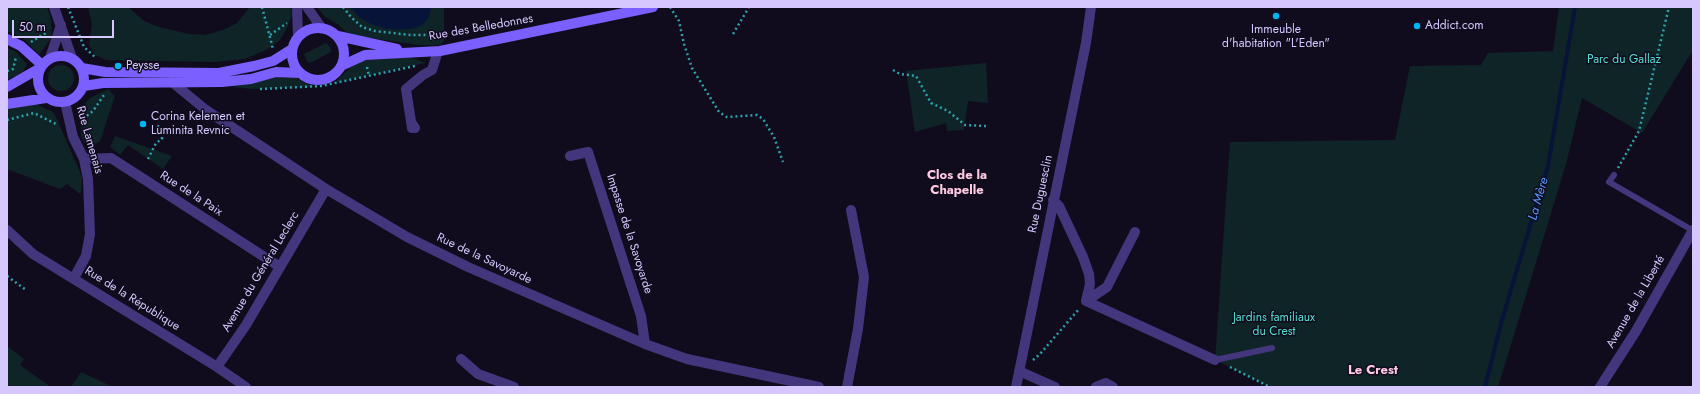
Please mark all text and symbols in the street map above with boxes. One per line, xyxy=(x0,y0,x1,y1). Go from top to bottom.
marker: Immeuble d'habitation "L'Eden" xyxy=(1271,11,1281,21)
scale bar xyxy=(14,12,116,38)
street label: Rue des Belledonnes xyxy=(428,12,534,44)
text: 50 m xyxy=(19,18,46,36)
place label: Addict.com xyxy=(1425,19,1484,33)
marker: Addict.com xyxy=(1412,21,1422,31)
place label: Immeuble d'habitation "L'Eden" xyxy=(1222,23,1330,51)
park label: Parc du Gallaz xyxy=(1587,53,1661,67)
place label: Peysse xyxy=(126,59,159,73)
marker: Peysse xyxy=(113,61,123,71)
street label: Rue Lamenais xyxy=(72,105,106,175)
place label: Corina Kelemen et Luminita Revnic xyxy=(151,110,245,138)
marker: Corina Kelemen et Luminita Revnic xyxy=(138,119,148,129)
street label: Rue Duguesclin xyxy=(1026,154,1056,234)
street label: Rue de la Paix xyxy=(157,168,225,220)
district label: Clos de la Chapelle xyxy=(927,168,987,199)
street label: Impasse de la Savoyarde xyxy=(603,172,655,296)
water label: La Mère xyxy=(1525,176,1553,222)
street label: Avenue du Général Leclerc xyxy=(219,209,303,335)
street label: Rue de la Savoyarde xyxy=(434,231,534,287)
street label: Avenue de la Liberté xyxy=(1604,253,1668,351)
street label: Rue de la République xyxy=(82,264,182,334)
park label: Jardins familiaux du Crest xyxy=(1233,311,1315,339)
district label: Le Crest xyxy=(1348,363,1398,379)

